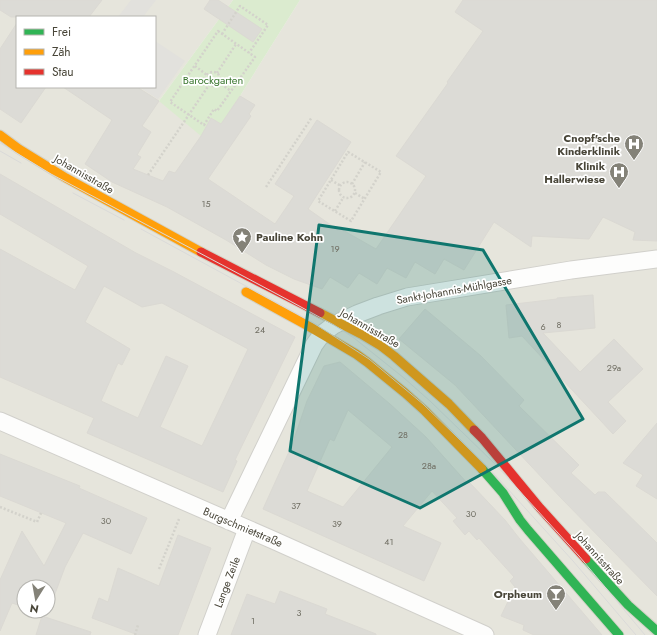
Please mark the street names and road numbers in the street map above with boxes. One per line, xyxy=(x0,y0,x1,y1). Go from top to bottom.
street label: Johannisstraße xyxy=(49,149,117,198)
street label: Sankt-Johannis-Mühlgasse xyxy=(395,272,513,308)
street label: Johannisstraße xyxy=(335,303,403,352)
street label: Burgschmietstraße xyxy=(201,503,286,551)
street label: Johannisstraße xyxy=(570,526,628,588)
street label: Lange Zeile xyxy=(210,554,244,610)

